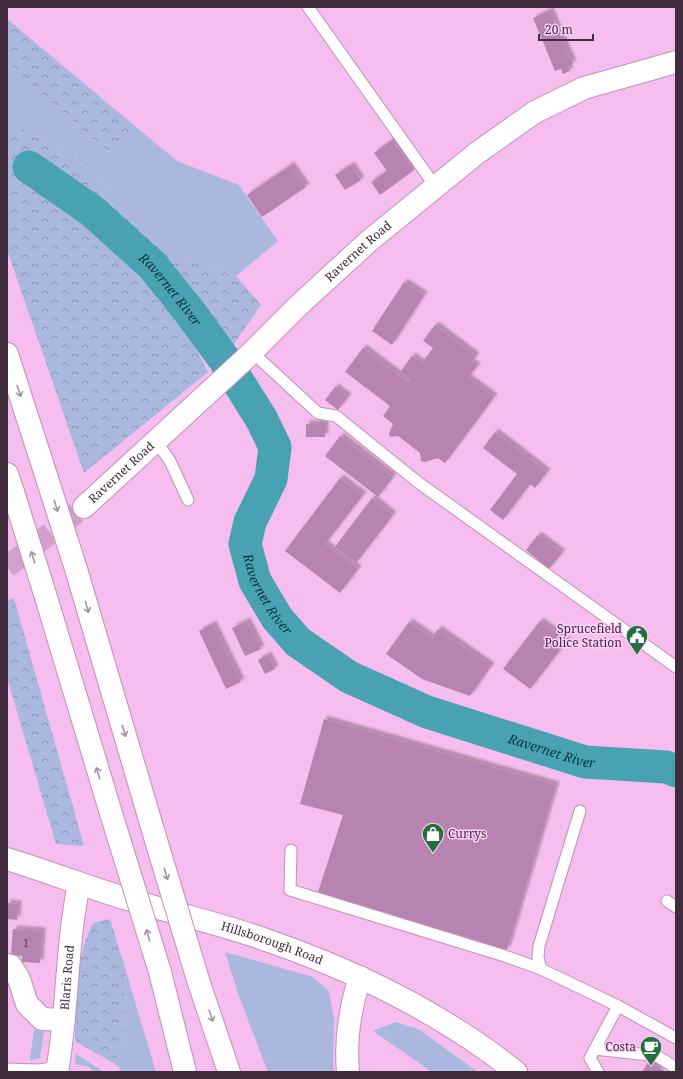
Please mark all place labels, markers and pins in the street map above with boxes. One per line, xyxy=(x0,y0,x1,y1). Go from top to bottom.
place label: Sprucefield Police Station xyxy=(545,620,623,651)
public building icon: Sprucefield Police Station xyxy=(624,623,650,656)
shop icon: Currys xyxy=(420,821,446,854)
place label: Currys xyxy=(448,825,486,842)
cafe icon: Costa xyxy=(638,1034,664,1067)
place label: Costa xyxy=(605,1038,636,1055)

